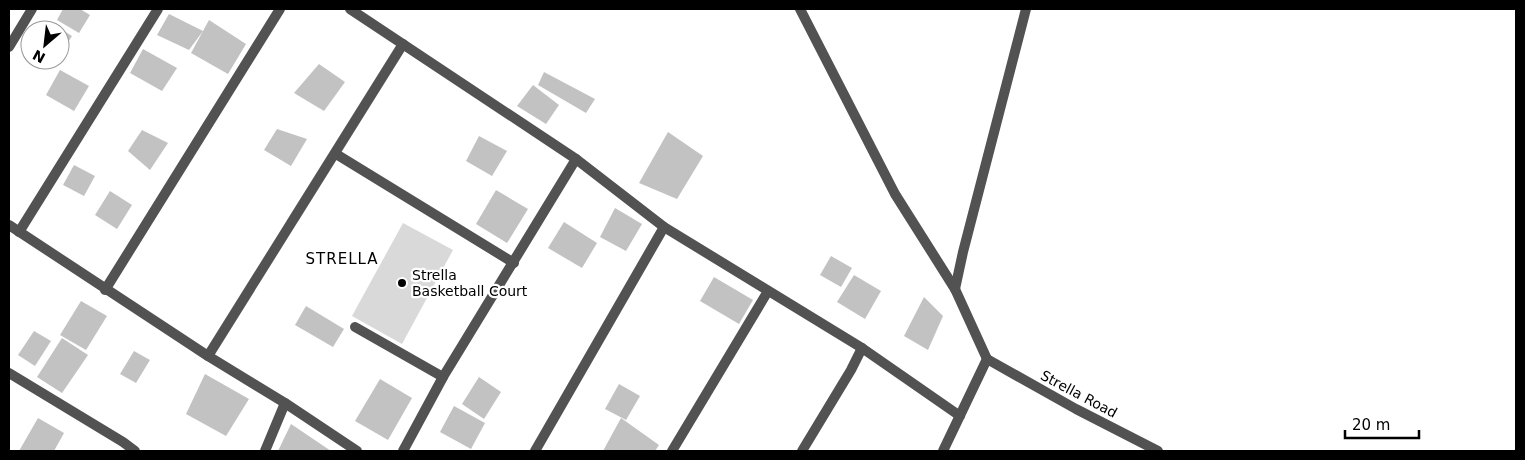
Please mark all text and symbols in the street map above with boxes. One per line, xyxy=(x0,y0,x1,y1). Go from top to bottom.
north arrow xyxy=(20,20,70,70)
text: N xyxy=(30,47,48,66)
district label: STRELLA xyxy=(306,250,378,268)
place label: Strella Basketball Court xyxy=(412,267,528,299)
marker: Strella Basketball Court xyxy=(396,277,408,289)
street label: Strella Road xyxy=(1038,367,1120,421)
scale bar xyxy=(1345,408,1419,440)
text: 20 m xyxy=(1352,416,1390,434)

